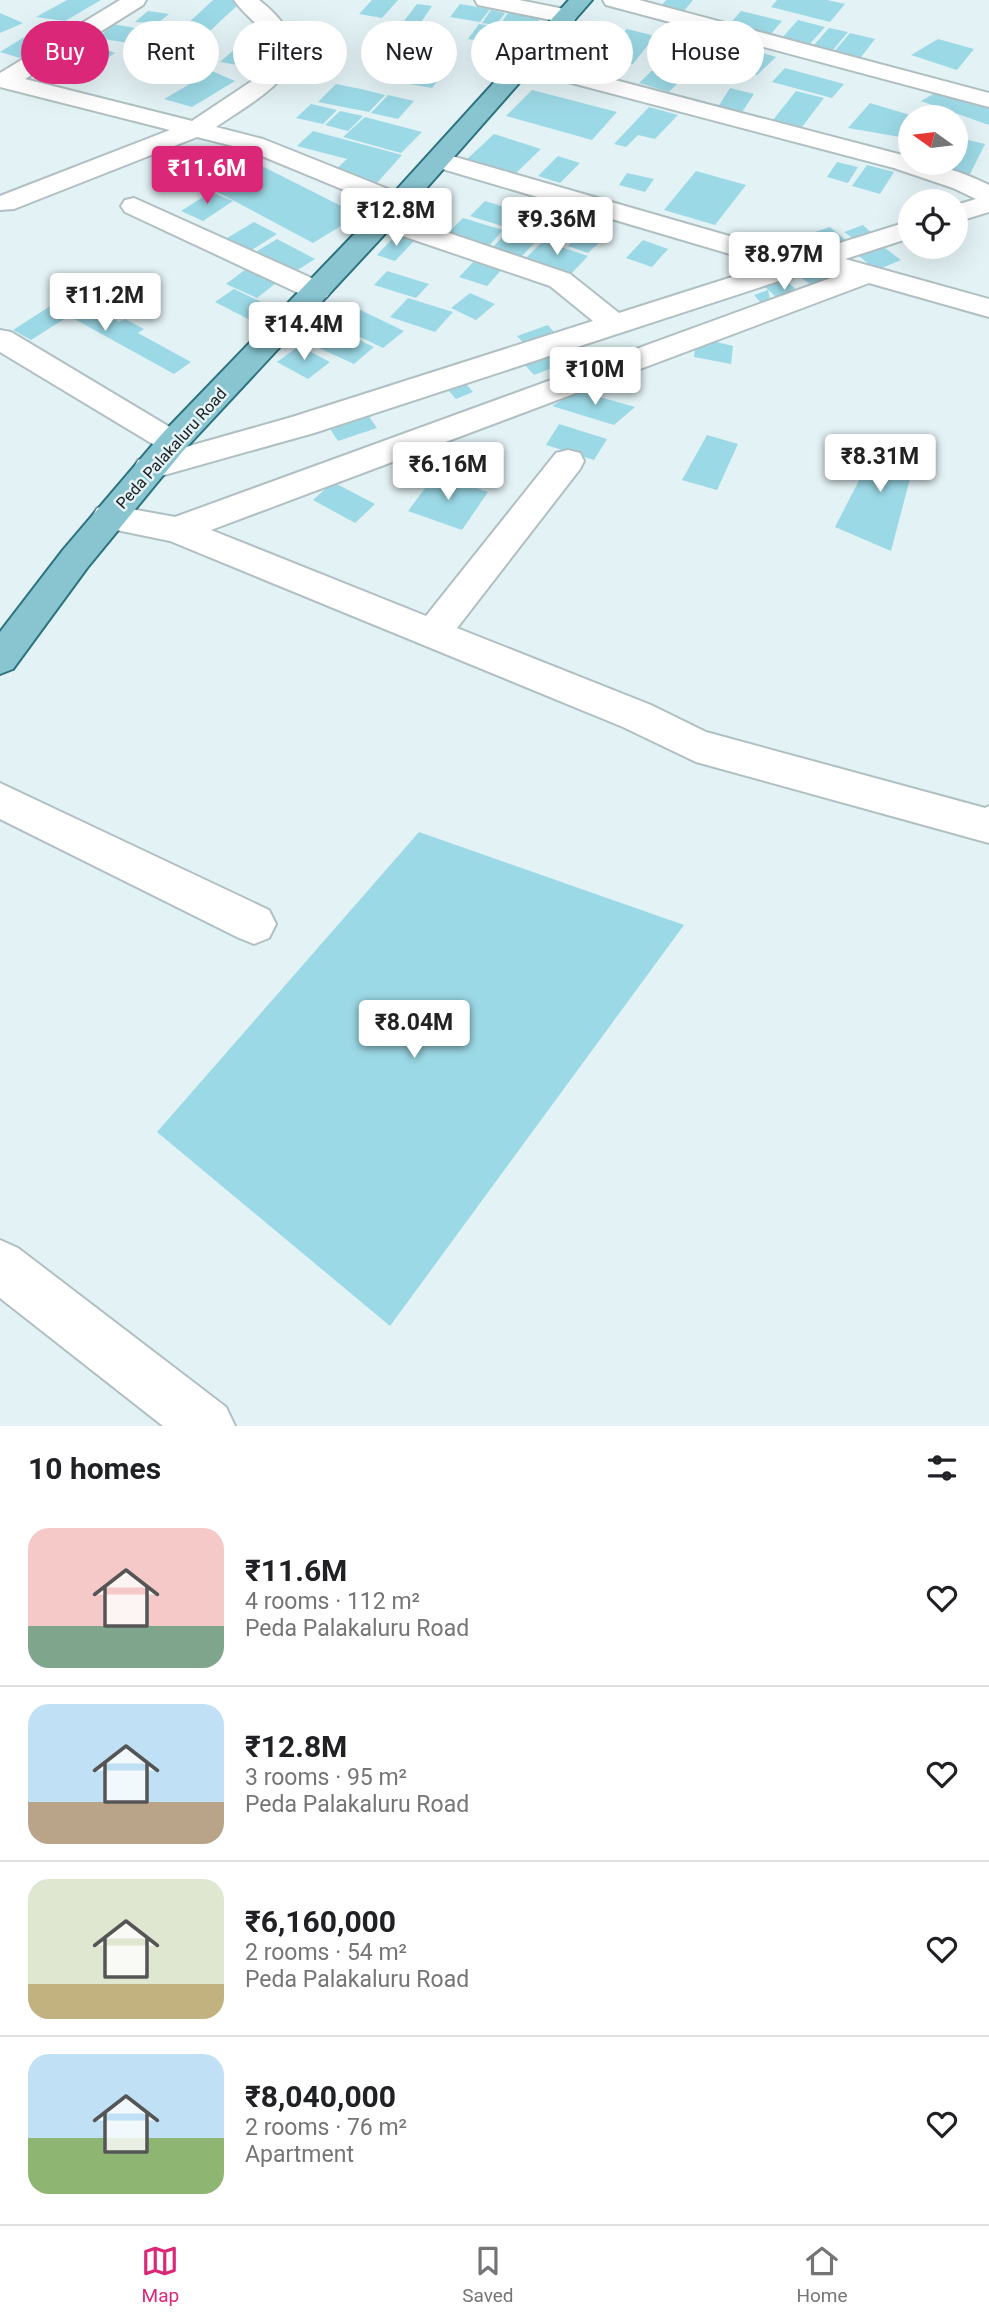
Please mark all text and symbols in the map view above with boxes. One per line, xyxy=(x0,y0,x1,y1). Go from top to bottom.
chip: Buy xyxy=(21,21,109,84)
chip: Rent xyxy=(123,21,219,84)
chip: Filters xyxy=(233,21,347,84)
chip: New xyxy=(361,21,457,84)
chip: Apartment xyxy=(471,21,633,84)
chip: House xyxy=(647,21,764,84)
north arrow xyxy=(898,105,968,175)
map controls xyxy=(898,105,968,259)
pin: ₹11.6M xyxy=(150,146,264,206)
text: ₹11.6M xyxy=(168,155,246,182)
pin: ₹12.8M xyxy=(339,188,453,248)
button: locate xyxy=(898,189,968,259)
text: ₹12.8M xyxy=(357,197,435,224)
pin: ₹9.36M xyxy=(500,198,614,257)
text: ₹9.36M xyxy=(518,206,596,233)
pin: ₹8.97M xyxy=(727,232,841,292)
text: ₹8.97M xyxy=(745,241,823,268)
pin: ₹11.2M xyxy=(48,274,162,333)
text: ₹11.2M xyxy=(66,282,144,309)
pin: ₹14.4M xyxy=(247,302,361,362)
text: ₹14.4M xyxy=(265,311,343,338)
pin: ₹10M xyxy=(554,348,636,407)
text: ₹10M xyxy=(566,356,624,383)
street label: Peda Palakaluru Road xyxy=(112,384,231,513)
pin: ₹8.31M xyxy=(823,434,937,494)
pin: ₹6.16M xyxy=(391,442,505,502)
text: ₹8.31M xyxy=(841,443,919,470)
text: ₹6.16M xyxy=(409,451,487,478)
pin: ₹8.04M xyxy=(357,1000,471,1060)
text: ₹8.04M xyxy=(375,1009,453,1036)
icon: filters xyxy=(923,1449,961,1487)
text: 10 homes xyxy=(28,1451,161,1486)
text: ₹11.6M xyxy=(245,1553,347,1588)
icon: home xyxy=(84,1556,168,1640)
icon: heart xyxy=(923,1579,961,1617)
text: 4 rooms · 112 m² xyxy=(245,1588,420,1615)
text: Peda Palakaluru Road xyxy=(245,1615,469,1642)
text: ₹12.8M xyxy=(245,1729,347,1764)
icon: home xyxy=(84,1732,168,1816)
icon: heart xyxy=(923,1755,961,1793)
text: 3 rooms · 95 m² xyxy=(245,1764,407,1791)
text: Peda Palakaluru Road xyxy=(245,1791,469,1818)
text: ₹6,160,000 xyxy=(245,1904,396,1939)
icon: home xyxy=(84,1907,168,1991)
icon: heart xyxy=(923,1930,961,1968)
text: 2 rooms · 54 m² xyxy=(245,1939,407,1966)
text: Peda Palakaluru Road xyxy=(245,1966,469,1993)
text: ₹8,040,000 xyxy=(245,2079,396,2114)
icon: home xyxy=(84,2082,168,2166)
icon: heart xyxy=(923,2105,961,2143)
text: 2 rooms · 76 m² xyxy=(245,2114,407,2141)
text: Apartment xyxy=(245,2141,354,2168)
tab: Map xyxy=(141,2242,179,2307)
tab: Saved xyxy=(462,2242,514,2307)
tab: Home xyxy=(796,2242,848,2307)

